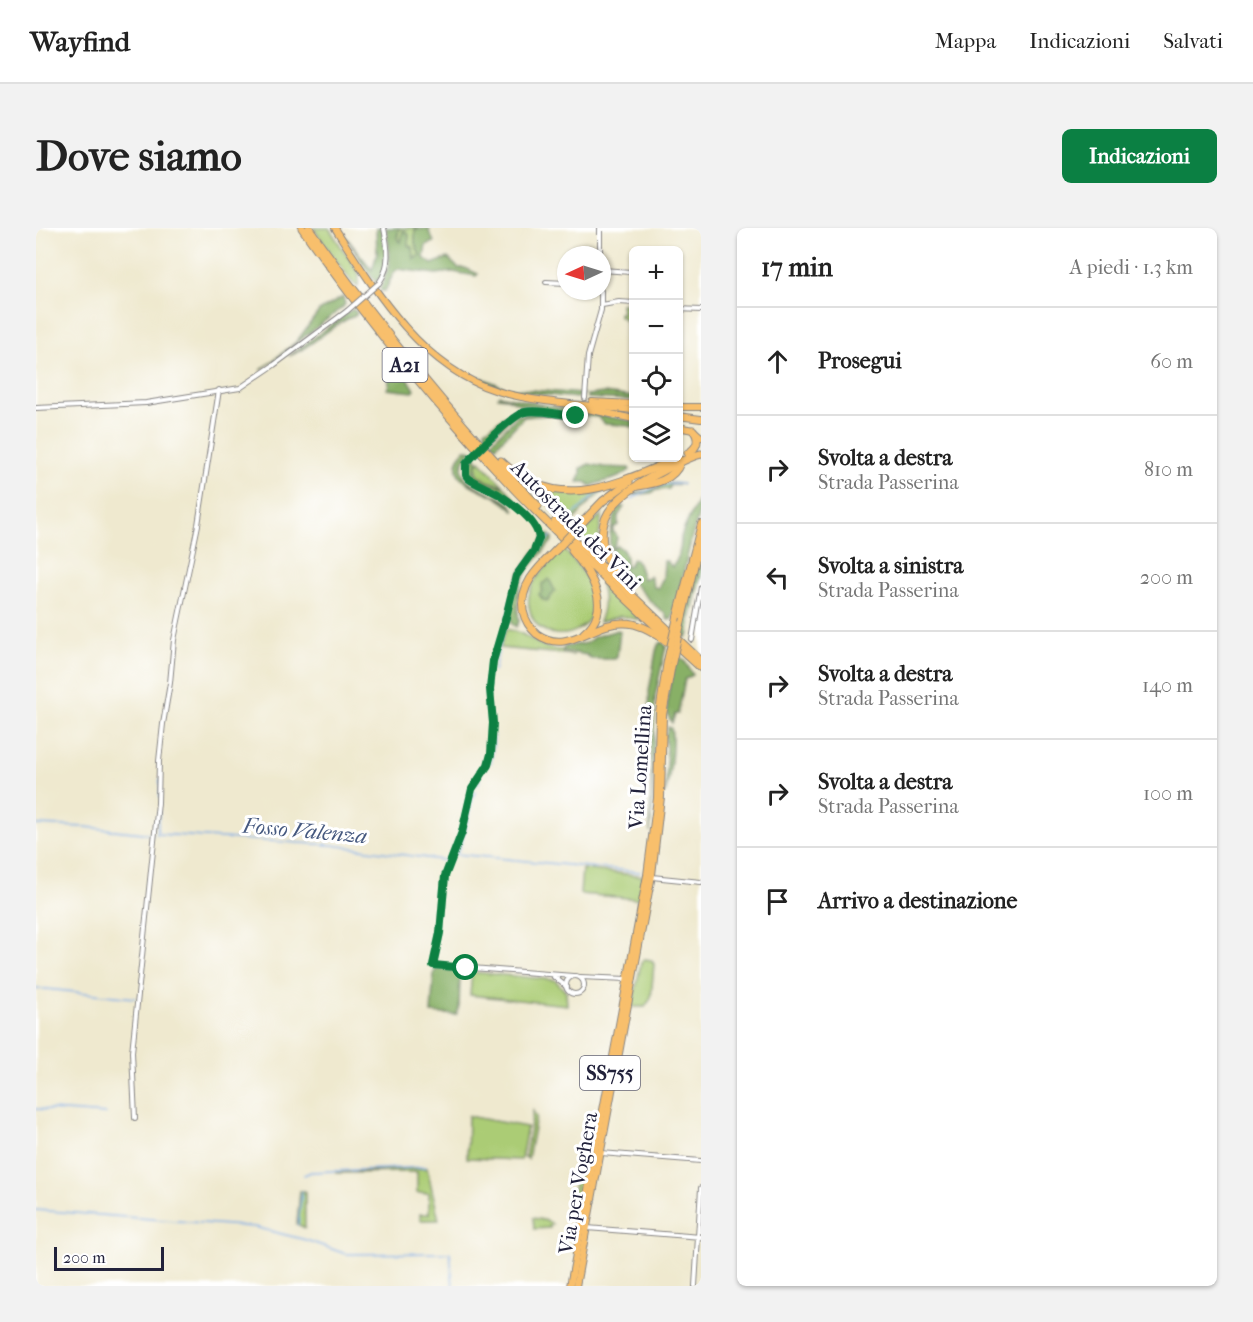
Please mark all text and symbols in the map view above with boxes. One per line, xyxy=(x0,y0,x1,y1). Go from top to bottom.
text: Wayfind xyxy=(30,25,130,58)
text: Mappa xyxy=(935,29,996,53)
text: Indicazioni xyxy=(1029,29,1130,53)
text: Salvati xyxy=(1163,29,1223,53)
button: Indicazioni xyxy=(1062,129,1217,183)
text: Dove siamo xyxy=(36,132,242,181)
north arrow xyxy=(557,246,611,300)
map controls xyxy=(629,246,683,462)
button: + xyxy=(629,246,683,300)
text: 17 min xyxy=(761,252,833,283)
text: A piedi · 1.3 km xyxy=(1070,256,1193,279)
button: − xyxy=(629,300,683,354)
icon: ahead xyxy=(761,345,794,378)
road number: A21 xyxy=(382,348,428,382)
text: Prosegui xyxy=(818,348,902,374)
text: 60 m xyxy=(1150,350,1193,373)
button: locate xyxy=(629,354,683,408)
route end xyxy=(562,402,588,428)
button: layers xyxy=(629,408,683,462)
text: Svolta a destra xyxy=(818,445,952,471)
icon: right xyxy=(761,453,794,486)
street label: Autostrada dei Vini xyxy=(505,454,646,595)
text: 810 m xyxy=(1144,458,1193,481)
text: Strada Passerina xyxy=(818,471,959,494)
text: Svolta a sinistra xyxy=(818,553,963,579)
icon: left xyxy=(761,561,794,594)
text: 200 m xyxy=(1140,566,1193,589)
text: Strada Passerina xyxy=(818,579,959,602)
text: Svolta a destra xyxy=(818,661,952,687)
icon: right xyxy=(761,669,794,702)
text: 140 m xyxy=(1142,674,1193,697)
text: Strada Passerina xyxy=(818,687,959,710)
street label: Via Lomellina xyxy=(624,704,656,831)
text: Svolta a destra xyxy=(818,769,952,795)
icon: right xyxy=(761,777,794,810)
text: 100 m xyxy=(1143,782,1193,805)
text: Strada Passerina xyxy=(818,795,959,818)
water label: Fosso Valenza xyxy=(241,813,368,849)
icon: arrive xyxy=(761,885,794,918)
text: Arrivo a destinazione xyxy=(818,888,1017,914)
route start xyxy=(452,954,478,980)
road number: SS755 xyxy=(580,1056,640,1090)
street label: Via per Voghera xyxy=(553,1110,602,1257)
scale bar xyxy=(54,1244,164,1272)
text: 200 m xyxy=(63,1248,106,1267)

